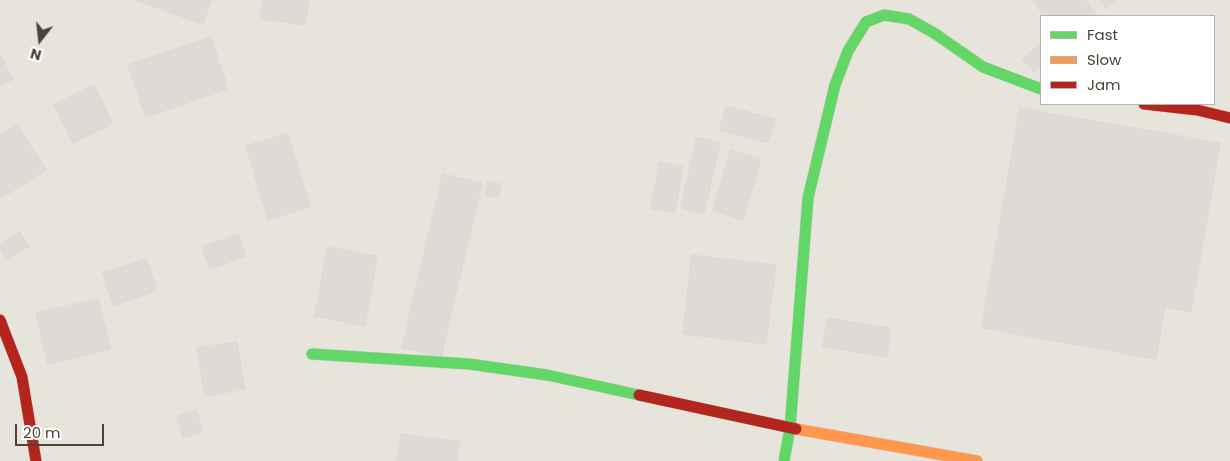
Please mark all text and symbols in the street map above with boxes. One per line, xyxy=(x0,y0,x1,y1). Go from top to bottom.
north arrow xyxy=(15,15,65,65)
legend xyxy=(1040,15,1215,105)
text: Fast xyxy=(1087,24,1118,45)
text: N xyxy=(28,43,44,65)
text: Slow xyxy=(1087,49,1121,70)
text: Jam xyxy=(1087,74,1121,95)
scale bar xyxy=(18,414,106,446)
text: 20 m xyxy=(23,422,61,443)

